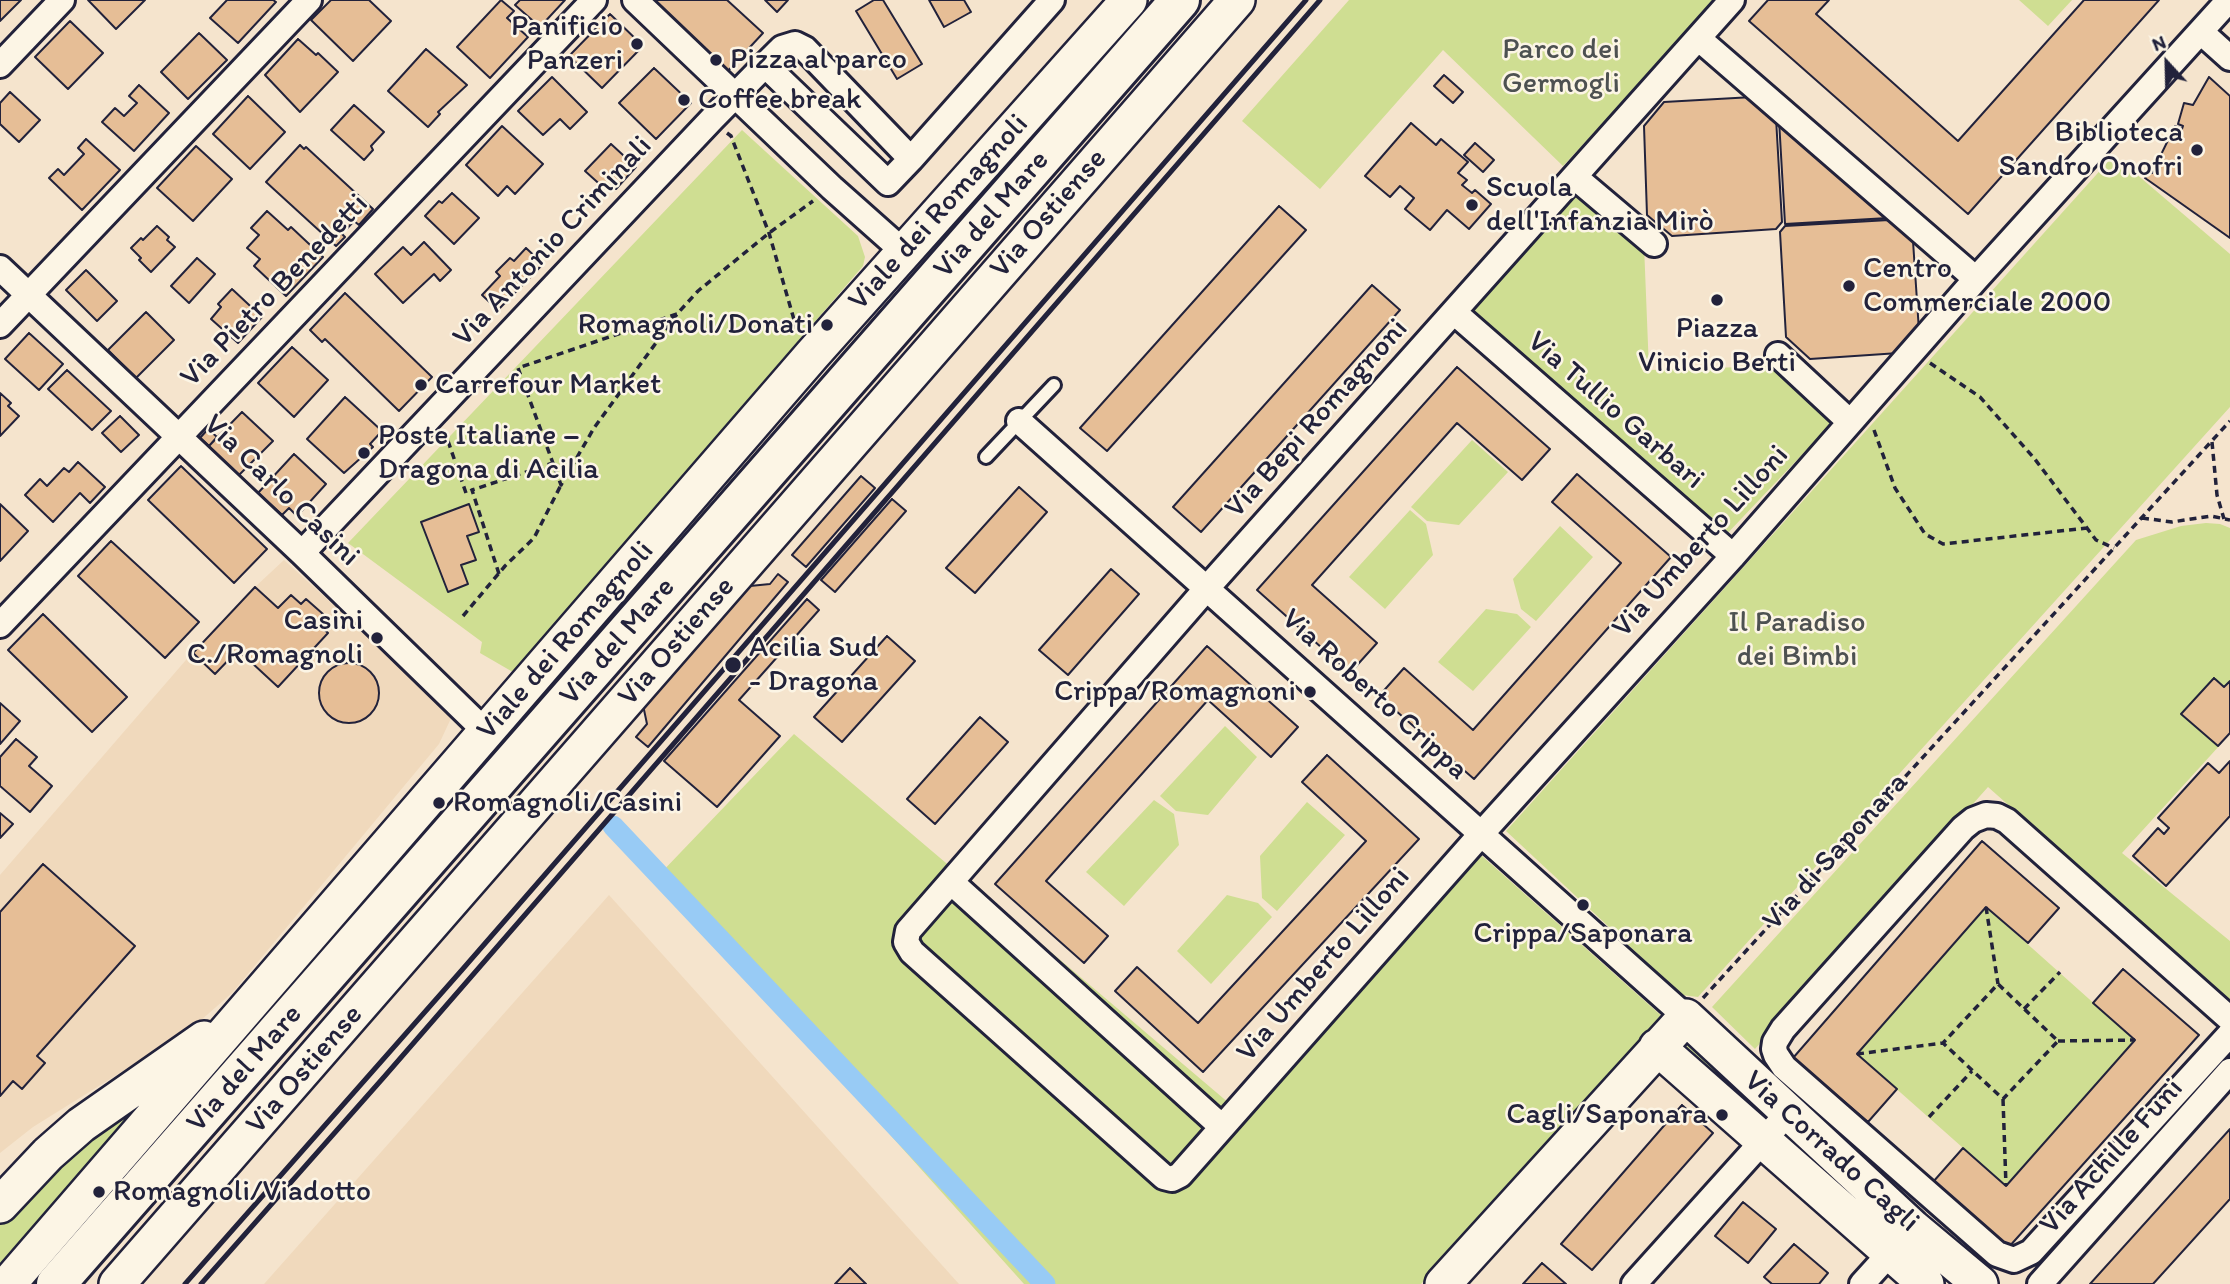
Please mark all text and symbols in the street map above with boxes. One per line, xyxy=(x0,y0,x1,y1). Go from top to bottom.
place label: Panificio Panzeri xyxy=(511,9,623,79)
north arrow xyxy=(2132,28,2202,98)
text: N xyxy=(2149,30,2169,56)
park label: Parco dei Germogli xyxy=(1502,32,1620,102)
marker: Panificio Panzeri xyxy=(629,36,645,52)
place label: Pizza al parco xyxy=(730,42,907,78)
marker: Pizza al parco xyxy=(708,52,724,68)
place label: Coffee break xyxy=(698,82,861,118)
marker: Coffee break xyxy=(676,92,692,108)
street label: Viale dei Romagnoli xyxy=(841,107,1037,319)
place label: Biblioteca Sandro Onofri xyxy=(1999,115,2183,186)
street label: Via Antonio Criminali xyxy=(446,129,660,355)
street label: Via Ostiense xyxy=(983,142,1115,286)
marker: Biblioteca Sandro Onofri xyxy=(2189,142,2205,158)
street label: Via del Mare xyxy=(927,143,1057,287)
place label: Scuola dell'Infanzia Mirò xyxy=(1486,170,1714,240)
street label: Via Pietro Benedetti xyxy=(174,187,376,395)
marker: Scuola dell'Infanzia Mirò xyxy=(1464,197,1480,213)
place label: Centro Commerciale 2000 xyxy=(1863,251,2111,322)
marker: Centro Commerciale 2000 xyxy=(1841,278,1857,294)
marker: Piazza Vinicio Berti xyxy=(1709,292,1725,308)
place label: Romagnoli/Donati xyxy=(578,307,813,343)
place label: Piazza Vinicio Berti xyxy=(1638,311,1796,382)
street label: Via Bepi Romagnoni xyxy=(1218,312,1416,526)
marker: Romagnoli/Donati xyxy=(819,317,835,333)
street label: Via Tullio Garbari xyxy=(1519,324,1711,498)
place label: Carrefour Market xyxy=(435,367,661,403)
marker: Carrefour Market xyxy=(413,377,429,393)
street label: Via Carlo Casini xyxy=(195,407,367,575)
place label: Poste Italiane – Dragona di Acilia xyxy=(378,418,599,488)
street label: Via Umberto Lilloni xyxy=(1605,438,1797,646)
marker: Poste Italiane – Dragona di Acilia xyxy=(356,445,372,461)
street label: Viale dei Romagnoli xyxy=(470,534,662,748)
street label: Via del Mare xyxy=(553,570,683,714)
street label: Via Ostiense xyxy=(611,570,743,714)
street label: Via Roberto Crippa xyxy=(1273,602,1475,788)
place label: Casini C./Romagnoli xyxy=(187,603,363,674)
park label: Il Paradiso dei Bimbi xyxy=(1728,605,1866,676)
marker: Casini C./Romagnoli xyxy=(369,630,385,646)
place label: Acilia Sud - Dragona xyxy=(749,630,878,700)
marker: Acilia Sud - Dragona xyxy=(723,655,743,675)
place label: Crippa/Romagnoni xyxy=(1054,674,1296,710)
marker: Crippa/Romagnoni xyxy=(1302,684,1318,700)
street label: Via di Saponara xyxy=(1756,765,1916,939)
place label: Romagnoli/Casini xyxy=(453,785,682,821)
marker: Romagnoli/Casini xyxy=(431,795,447,811)
street label: Via Umberto Lilloni xyxy=(1229,860,1419,1070)
marker: Crippa/Saponara xyxy=(1575,897,1591,913)
place label: Crippa/Saponara xyxy=(1473,916,1693,952)
street label: Via del Mare xyxy=(180,997,310,1141)
street label: Via Ostiense xyxy=(239,998,371,1142)
street label: Via Corrado Cagli xyxy=(1736,1064,1926,1240)
street label: Via Achille Funi xyxy=(2033,1072,2191,1242)
place label: Cagli/Saponara xyxy=(1506,1097,1708,1133)
marker: Cagli/Saponara xyxy=(1714,1107,1730,1123)
place label: Romagnoli/Viadotto xyxy=(113,1174,371,1210)
marker: Romagnoli/Viadotto xyxy=(91,1184,107,1200)

